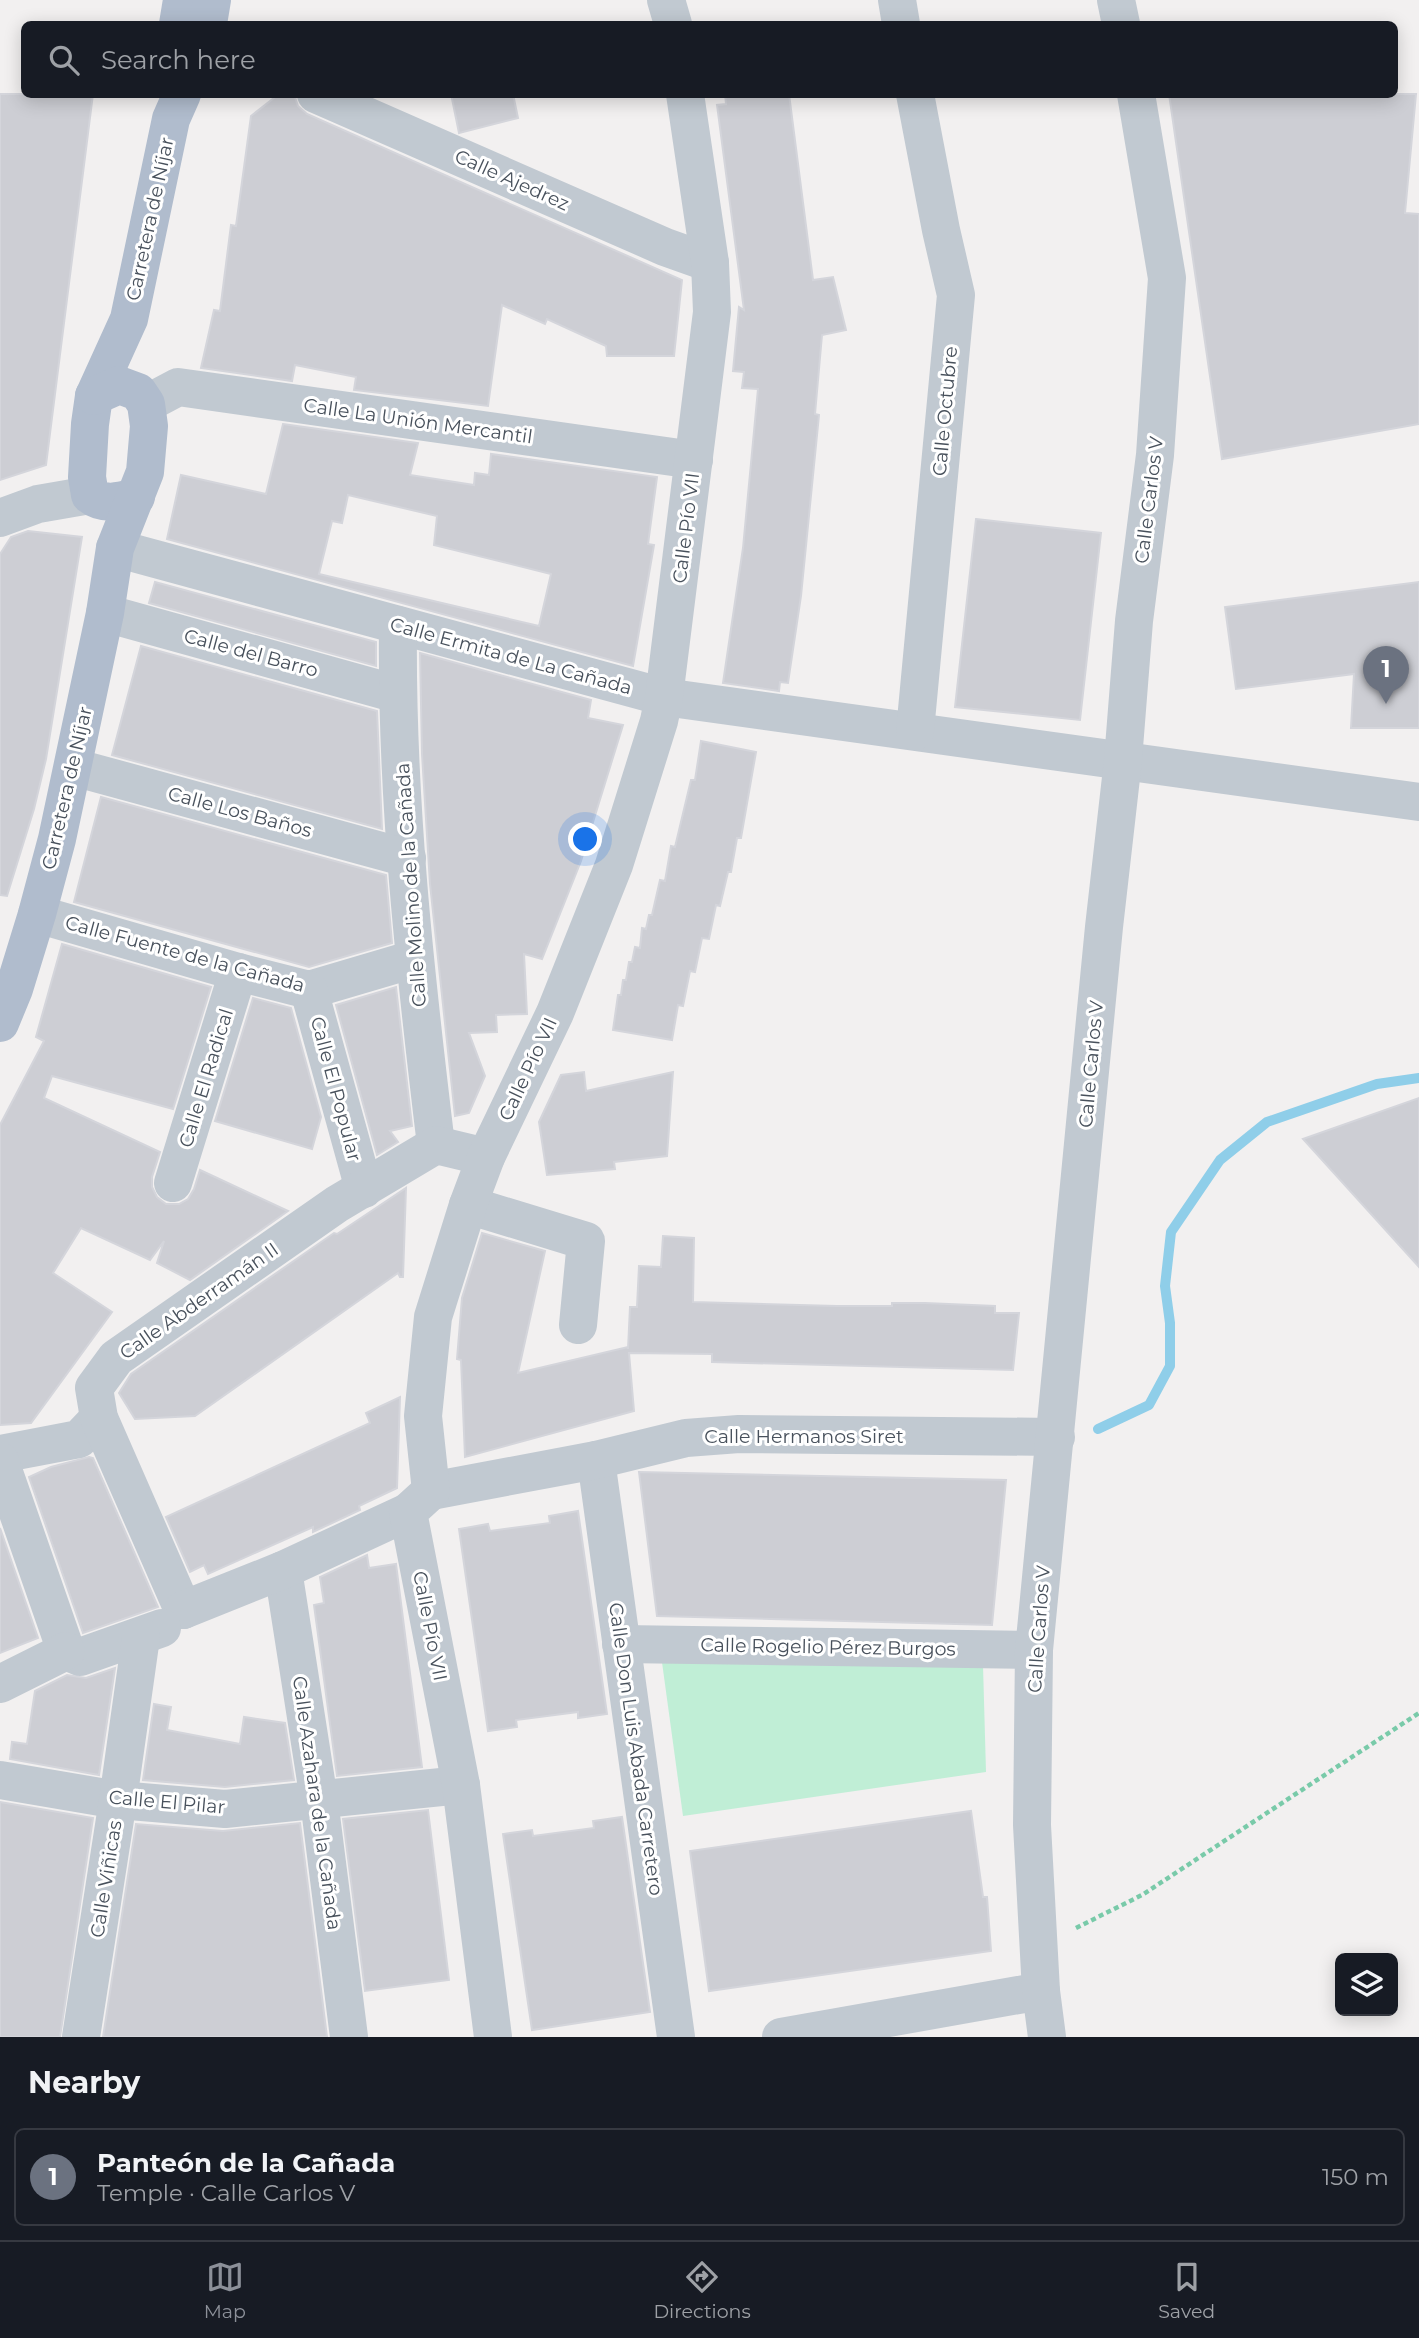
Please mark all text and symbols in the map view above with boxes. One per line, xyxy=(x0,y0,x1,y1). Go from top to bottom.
search box xyxy=(21,21,1398,98)
icon: search xyxy=(45,41,83,79)
text: Search here xyxy=(101,44,256,76)
street label: Carretera de Níjar xyxy=(121,135,179,303)
street label: Calle Ajedrez xyxy=(451,145,573,215)
street label: Calle Octubre xyxy=(928,345,962,477)
street label: Calle La Unión Mercantil xyxy=(302,394,534,448)
street label: Calle Carlos V xyxy=(1130,434,1168,565)
street label: Calle Pío VII xyxy=(668,471,704,585)
street label: Calle Ermita de La Cañada xyxy=(388,613,634,699)
street label: Calle del Barro xyxy=(181,624,321,682)
pin: 1 xyxy=(1363,646,1409,704)
street label: Carretera de Níjar xyxy=(37,704,97,872)
street label: Calle Molino de la Cañada xyxy=(391,762,431,1008)
street label: Calle Los Baños xyxy=(166,782,314,842)
your location xyxy=(568,822,602,856)
street label: Calle Fuente de la Cañada xyxy=(63,911,307,997)
street label: Calle Carlos V xyxy=(1074,999,1108,1129)
street label: Calle El Radical xyxy=(174,1006,238,1150)
street label: Calle El Popular xyxy=(306,1014,366,1164)
street label: Calle Pío VII xyxy=(494,1014,562,1124)
street label: Calle Abderramán II xyxy=(115,1238,283,1364)
street label: Calle Hermanos Siret xyxy=(704,1425,904,1448)
street label: Calle Carlos V xyxy=(1023,1564,1055,1694)
street label: Calle Pío VII xyxy=(408,1569,452,1683)
street label: Calle Don Luis Abada Carretero xyxy=(604,1601,668,1897)
street label: Calle Rogelio Pérez Burgos xyxy=(700,1633,956,1661)
street label: Calle Azahara de la Cañada xyxy=(288,1675,346,1931)
street label: Calle El Pilar xyxy=(108,1785,226,1819)
street label: Calle Viñicas xyxy=(85,1819,127,1939)
map controls xyxy=(1335,1953,1398,2016)
button: layers xyxy=(1335,1953,1398,2016)
text: Nearby xyxy=(28,2064,140,2101)
text: Panteón de la Cañada xyxy=(97,2147,395,2179)
text: 1 xyxy=(48,2163,58,2191)
text: 150 m xyxy=(1322,2163,1389,2191)
text: Temple · Calle Carlos V xyxy=(97,2179,355,2207)
tab: Map xyxy=(204,2258,246,2323)
tab: Directions xyxy=(653,2258,751,2323)
tab: Saved xyxy=(1158,2258,1215,2323)

